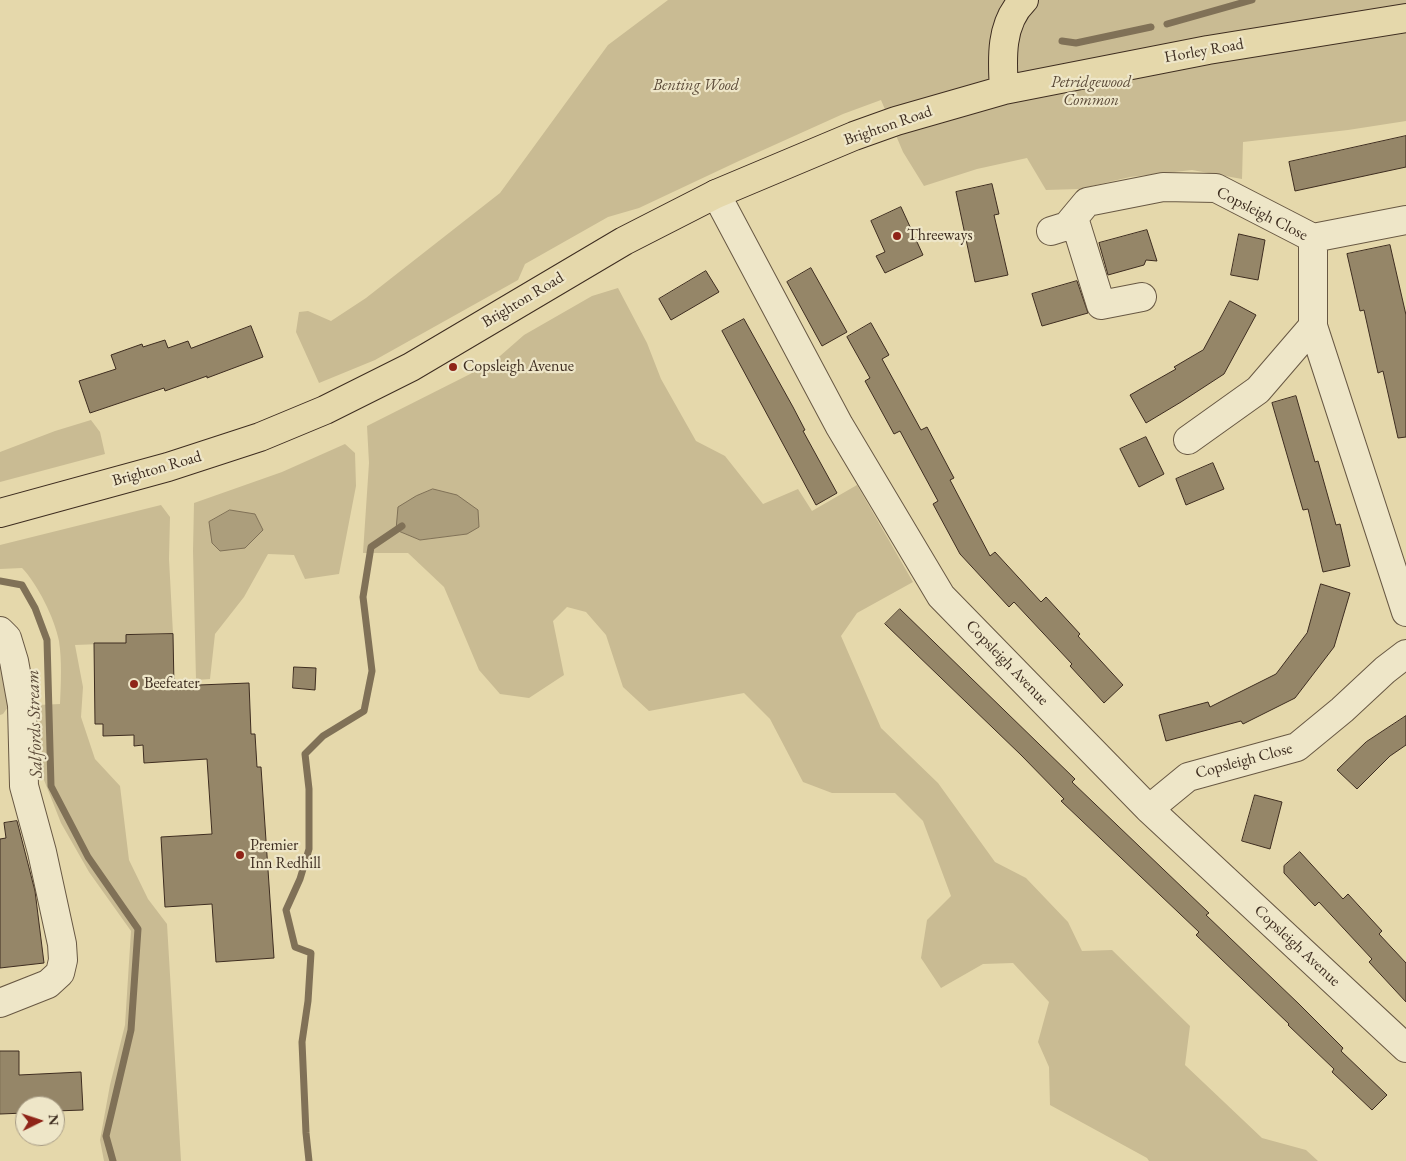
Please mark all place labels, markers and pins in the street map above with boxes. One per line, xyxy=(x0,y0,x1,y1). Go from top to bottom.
place label: Threeways xyxy=(907,226,973,246)
marker: Threeways xyxy=(891,230,903,242)
place label: Copsleigh Avenue xyxy=(463,357,574,377)
marker: Copsleigh Avenue xyxy=(447,361,459,373)
place label: Beefeater xyxy=(144,674,200,694)
marker: Beefeater xyxy=(128,678,140,690)
place label: Premier Inn Redhill xyxy=(250,836,321,874)
marker: Premier Inn Redhill xyxy=(234,849,246,861)

